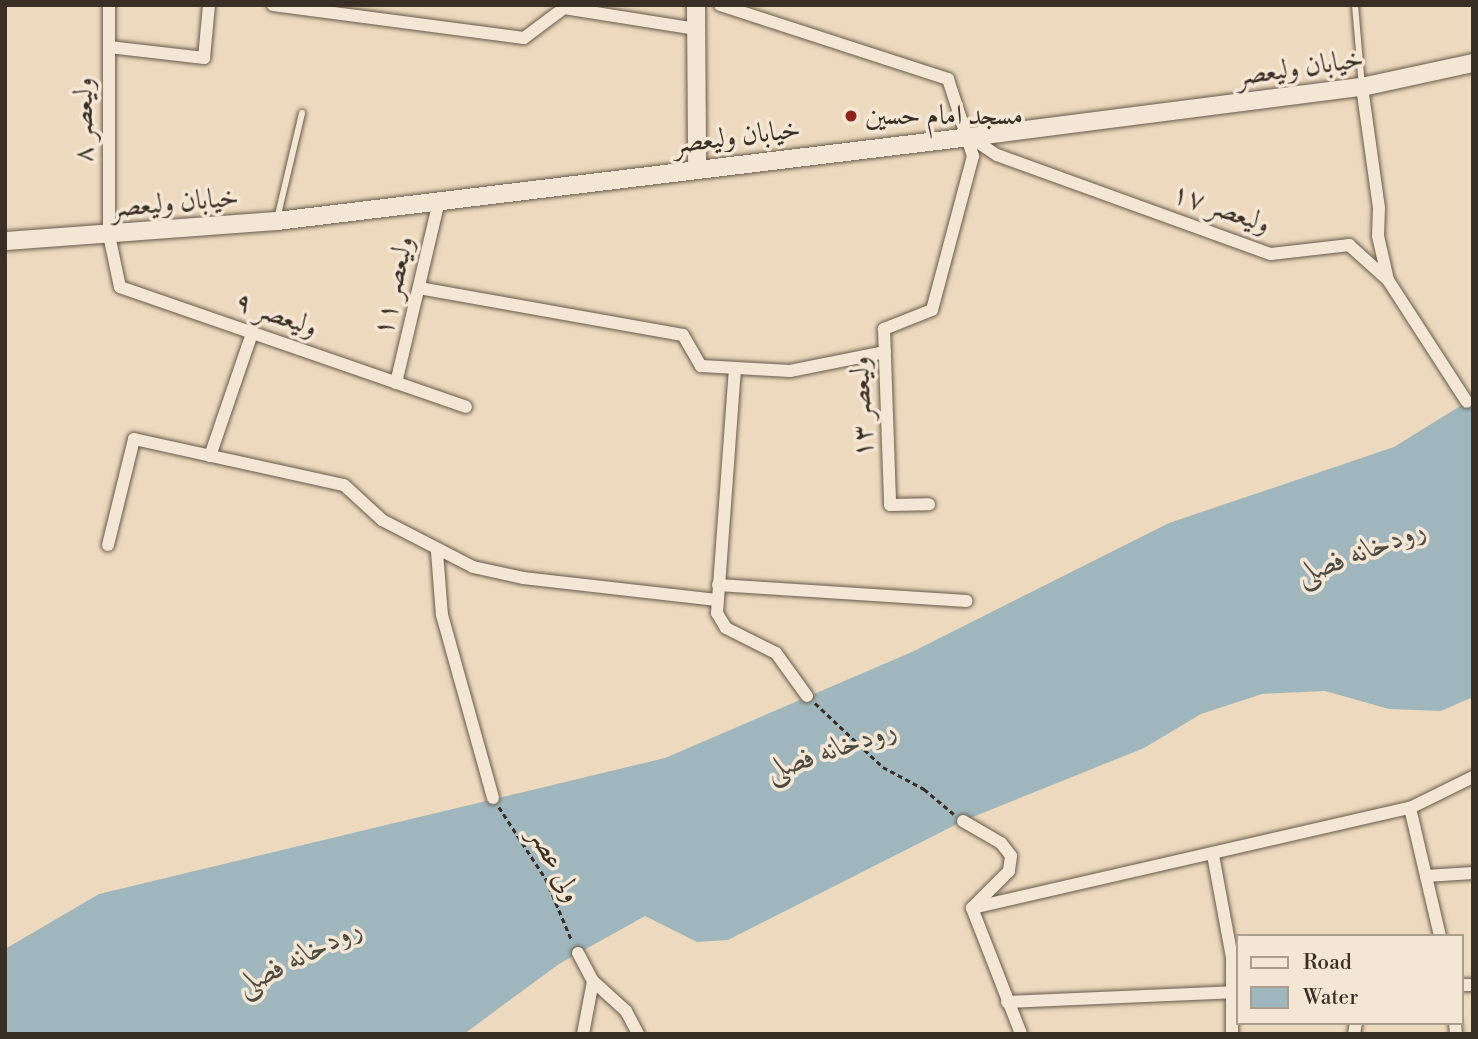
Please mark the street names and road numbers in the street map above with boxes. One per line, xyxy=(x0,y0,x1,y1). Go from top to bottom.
street label: خیابان ولیعصر xyxy=(1234,42,1366,94)
street label: ولیعصر ۸ xyxy=(67,77,101,163)
street label: خیابان ولیعصر xyxy=(671,113,803,161)
street label: ولیعصر ۱۷ xyxy=(1168,177,1274,241)
street label: خیابان ولیعصر xyxy=(110,181,240,225)
street label: ولیعصر ۱۱ xyxy=(366,233,422,339)
street label: ولیعصر ۹ xyxy=(230,285,322,345)
street label: ولیعصر ۱۳ xyxy=(843,356,881,458)
street label: ولی عصر xyxy=(521,822,589,908)

